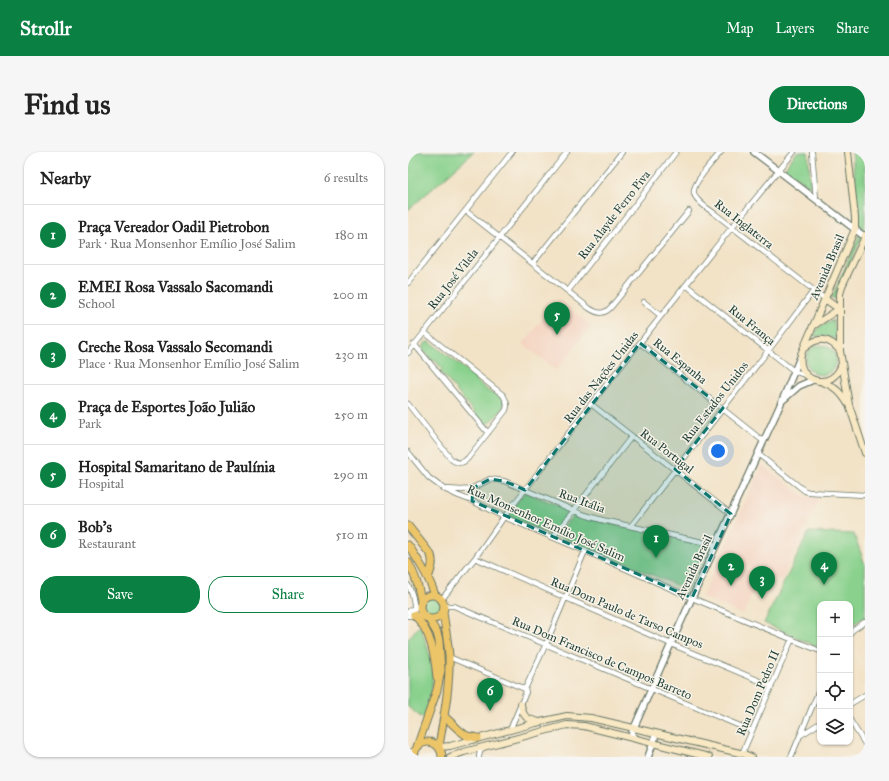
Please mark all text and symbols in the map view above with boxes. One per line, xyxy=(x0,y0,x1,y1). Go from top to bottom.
text: Strollr xyxy=(20,17,72,40)
text: Map xyxy=(726,20,754,37)
text: Layers xyxy=(776,20,814,37)
text: Share xyxy=(836,20,869,37)
button: Directions xyxy=(769,86,865,123)
text: Find us xyxy=(24,87,110,122)
street label: Rua Alayde Ferro Piva xyxy=(575,167,654,262)
text: Nearby xyxy=(40,168,91,189)
text: 6 results xyxy=(324,170,368,186)
street label: Rua Inglaterra xyxy=(711,197,777,253)
text: Praça Vereador Oadil Pietrobon xyxy=(78,218,269,236)
text: 1 xyxy=(50,227,56,243)
text: 180 m xyxy=(335,227,368,243)
street label: Avenida Brasil xyxy=(806,231,847,303)
text: Park · Rua Monsenhor Emílio José Salim xyxy=(78,236,296,252)
street label: Rua José Vilela xyxy=(425,245,482,313)
text: EMEI Rosa Vassalo Sacomandi xyxy=(78,278,273,296)
text: 2 xyxy=(50,287,56,303)
text: 200 m xyxy=(333,287,368,303)
text: School xyxy=(78,296,115,312)
pin: 5 xyxy=(544,302,570,335)
street label: Rua França xyxy=(726,302,779,349)
street label: Rua das Nações Unidas xyxy=(561,328,641,426)
street label: Rua Espanha xyxy=(650,335,710,387)
text: Creche Rosa Vassalo Secomandi xyxy=(78,338,273,356)
text: 3 xyxy=(50,347,56,363)
text: 230 m xyxy=(335,347,368,363)
text: Place · Rua Monsenhor Emílio José Salim xyxy=(78,356,299,372)
street label: Rua Estados Unidos xyxy=(679,359,751,445)
text: Praça de Esportes João Julião xyxy=(78,398,255,416)
text: 4 xyxy=(49,407,57,423)
text: 250 m xyxy=(334,407,368,423)
text: Park xyxy=(78,416,102,432)
street label: Rua Portugal xyxy=(637,426,697,478)
your location xyxy=(708,441,728,461)
text: Hospital Samaritano de Paulínia xyxy=(78,458,275,476)
text: 5 xyxy=(50,467,56,483)
text: 290 m xyxy=(333,467,368,483)
text: Hospital xyxy=(78,476,124,492)
street label: Rua Monsenhor Emílio José Salim xyxy=(464,482,627,565)
street label: Rua Itália xyxy=(557,486,608,516)
text: Bob's xyxy=(78,518,112,536)
pin: 1 xyxy=(643,525,669,558)
text: 6 xyxy=(50,527,56,543)
text: 510 m xyxy=(336,527,368,543)
street label: Avenida Brasil xyxy=(672,532,715,603)
text: Restaurant xyxy=(78,536,136,552)
pin: 4 xyxy=(811,552,837,585)
pin: 2 xyxy=(718,553,744,586)
pin: 3 xyxy=(749,566,775,599)
street label: Rua Dom Paulo de Tarso Campos xyxy=(549,574,705,652)
button: Save xyxy=(40,576,200,613)
button: Share xyxy=(208,576,368,613)
map controls xyxy=(817,601,853,745)
button: + xyxy=(817,601,853,637)
street label: Rua Dom Francisco de Campos Barreto xyxy=(510,614,694,702)
button: − xyxy=(817,637,853,673)
street label: Rua Dom Pedro II xyxy=(734,648,782,738)
button: locate xyxy=(817,673,853,709)
pin: 6 xyxy=(477,678,503,711)
button: layers xyxy=(817,709,853,745)

